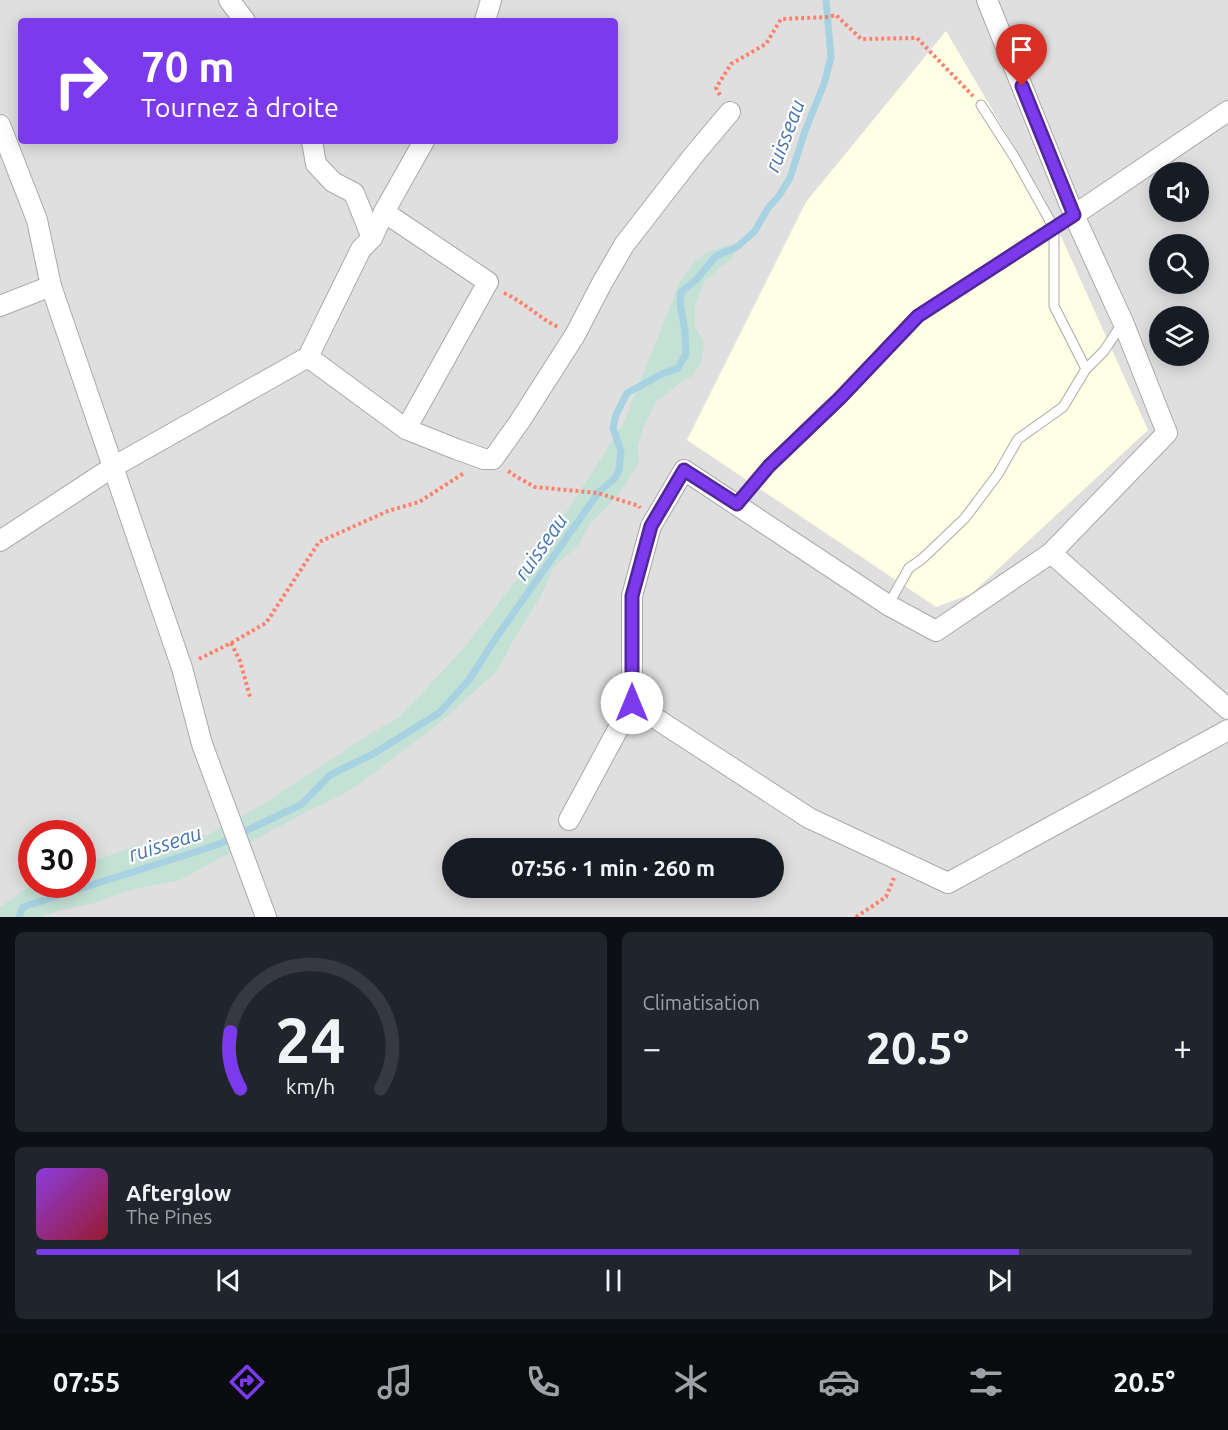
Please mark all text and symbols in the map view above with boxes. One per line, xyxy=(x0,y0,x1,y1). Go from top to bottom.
pin xyxy=(996,24,1047,86)
icon: arrive xyxy=(1005,33,1038,66)
icon: right xyxy=(42,42,120,120)
text: 70 m xyxy=(141,43,235,90)
text: Tournez à droite xyxy=(141,92,339,122)
water label: ruisseau xyxy=(759,96,809,175)
map controls xyxy=(1149,162,1209,366)
button: sound xyxy=(1149,162,1209,222)
button: search xyxy=(1149,234,1209,294)
button: layers xyxy=(1149,306,1209,366)
water label: ruisseau xyxy=(509,509,572,584)
position arrow xyxy=(600,671,664,735)
speed limit sign: 30 xyxy=(18,820,96,898)
water label: ruisseau xyxy=(125,820,204,866)
text: 07:56 · 1 min · 260 m xyxy=(511,855,715,880)
text: Climatisation xyxy=(643,991,760,1014)
text: 24 xyxy=(276,1005,346,1075)
text: 20.5° xyxy=(866,1022,969,1073)
text: − xyxy=(643,1029,661,1066)
text: + xyxy=(1173,1029,1192,1066)
text: km/h xyxy=(286,1074,335,1098)
text: Afterglow xyxy=(126,1180,231,1205)
text: The Pines xyxy=(126,1205,212,1228)
icon: previous xyxy=(212,1264,245,1297)
icon: pause xyxy=(597,1264,630,1297)
icon: next xyxy=(983,1264,1016,1297)
icon: directions xyxy=(226,1361,268,1403)
icon: music xyxy=(374,1361,416,1403)
icon: phone xyxy=(522,1361,564,1403)
icon: climate xyxy=(670,1361,712,1403)
icon: car xyxy=(818,1361,860,1403)
icon: filters xyxy=(965,1361,1007,1403)
text: 07:55 xyxy=(53,1367,120,1397)
text: 20.5° xyxy=(1113,1367,1175,1397)

